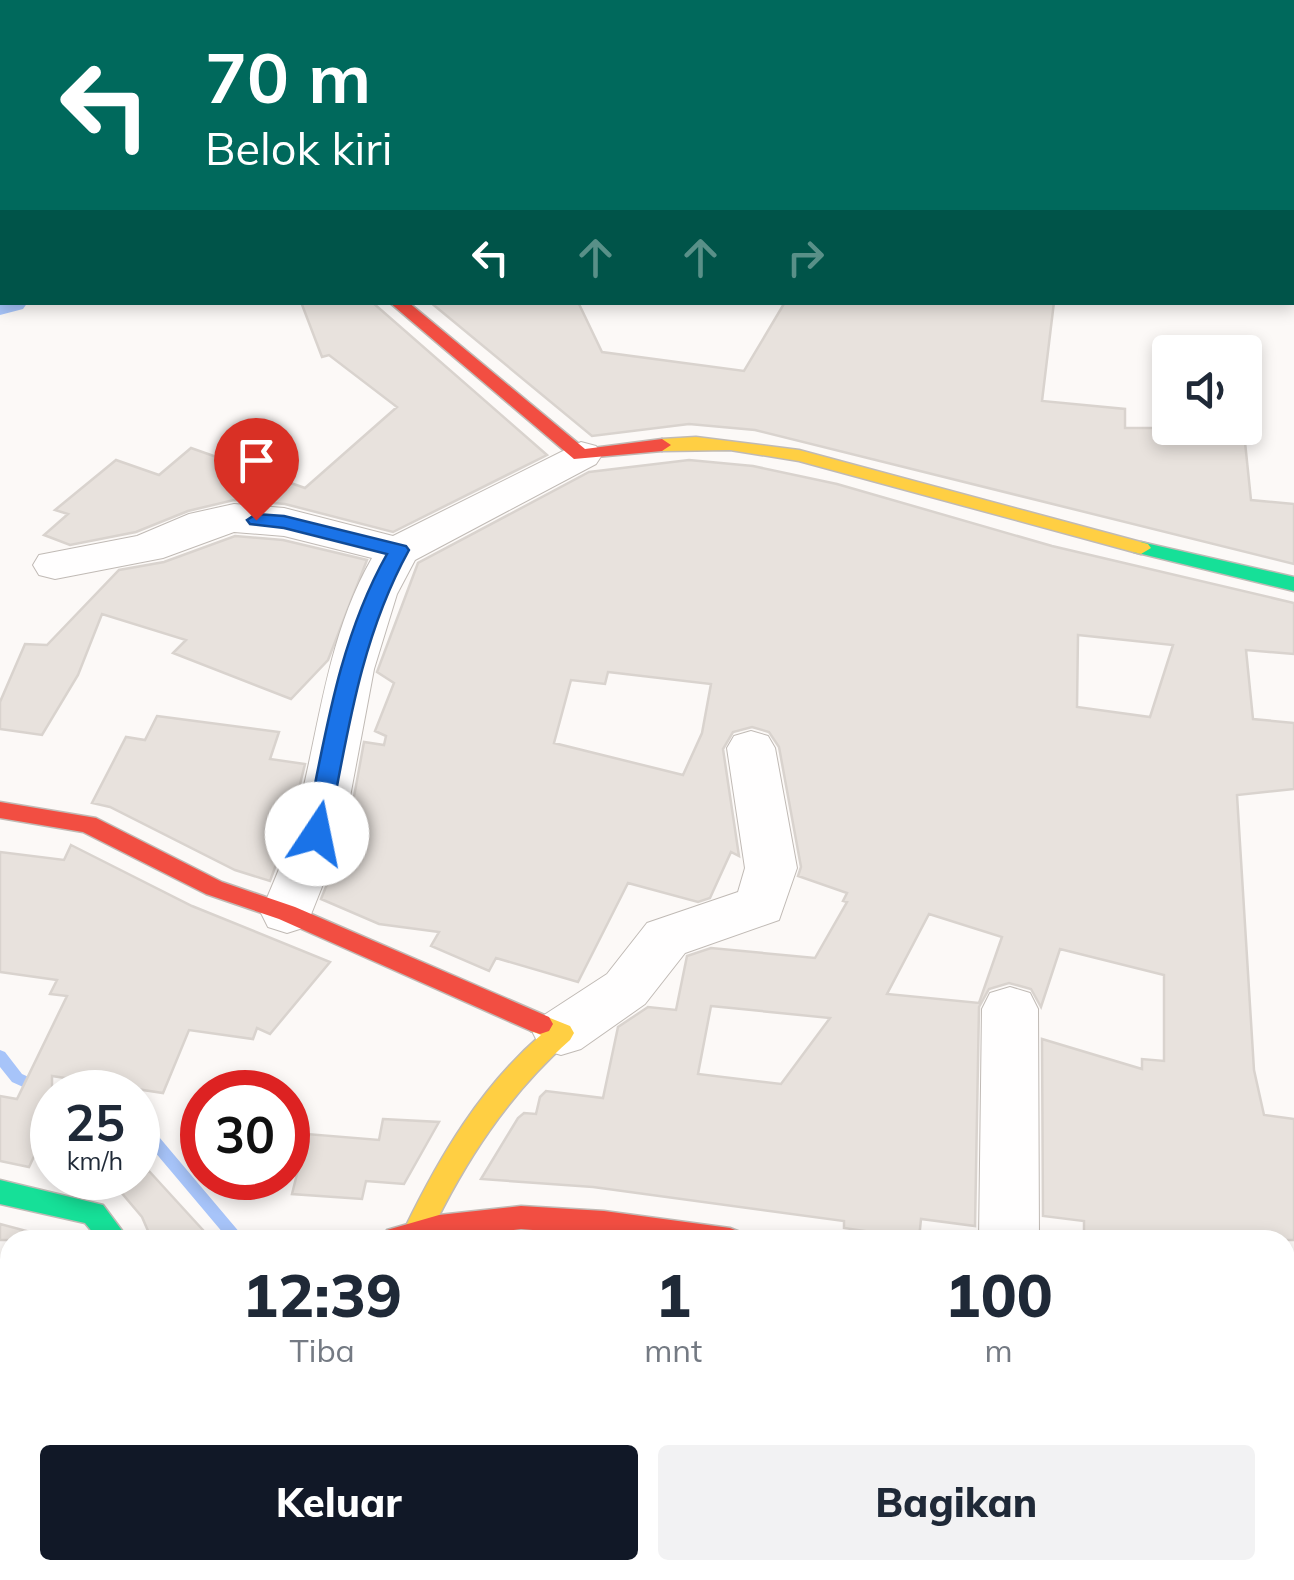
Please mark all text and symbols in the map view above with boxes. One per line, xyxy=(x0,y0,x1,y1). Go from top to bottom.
text: 70 m xyxy=(205,33,371,121)
icon: left xyxy=(40,40,170,170)
text: Belok kiri xyxy=(205,120,392,176)
icon: left xyxy=(463,230,518,285)
icon: ahead xyxy=(568,230,623,285)
icon: ahead xyxy=(673,230,728,285)
icon: right xyxy=(778,230,833,285)
map controls xyxy=(1152,335,1262,445)
button: sound xyxy=(1152,335,1262,445)
pin xyxy=(214,418,299,521)
icon: arrive xyxy=(229,433,284,488)
position arrow xyxy=(265,782,369,886)
speed limit sign: 30 xyxy=(180,1070,310,1200)
text: 25 xyxy=(65,1091,125,1154)
text: km/h xyxy=(67,1145,123,1176)
text: 12:39 xyxy=(242,1257,402,1332)
text: 1 xyxy=(655,1257,691,1332)
text: 100 xyxy=(945,1257,1053,1332)
text: Tiba xyxy=(289,1330,355,1370)
text: mnt xyxy=(644,1330,702,1370)
text: m xyxy=(985,1330,1013,1370)
button: Keluar xyxy=(40,1445,638,1560)
button: Bagikan xyxy=(658,1445,1255,1560)

